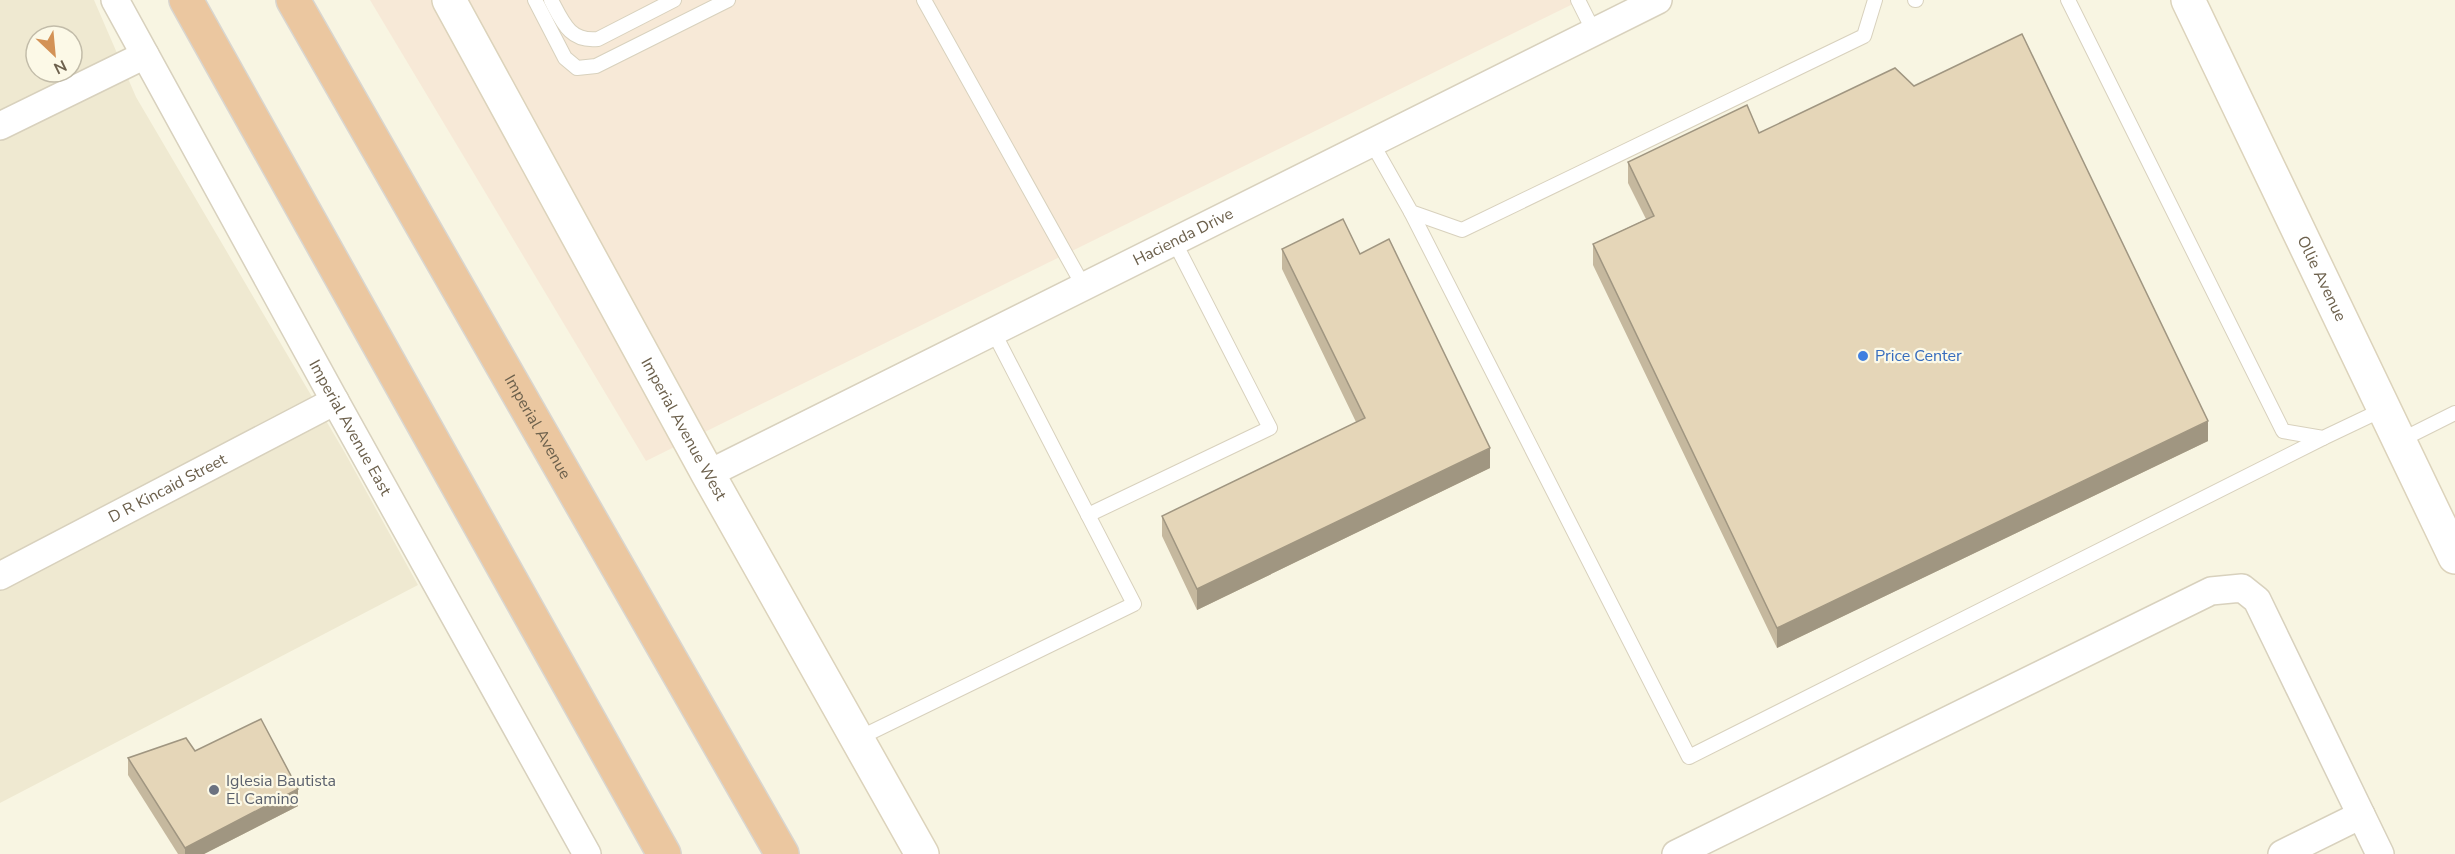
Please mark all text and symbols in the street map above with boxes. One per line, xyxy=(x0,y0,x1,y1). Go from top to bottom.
north arrow xyxy=(24,24,84,84)
text: N xyxy=(50,54,70,79)
street label: Hacienda Drive xyxy=(1129,203,1237,271)
street label: Ollie Avenue xyxy=(2292,232,2352,325)
place label: Price Center xyxy=(1875,345,1962,367)
marker: Price Center xyxy=(1856,349,1870,363)
street label: Imperial Avenue West xyxy=(636,354,732,505)
street label: Imperial Avenue East xyxy=(304,356,397,500)
street label: Imperial Avenue xyxy=(499,371,576,483)
street label: D R Kincaid Street xyxy=(105,448,231,528)
place label: Iglesia Bautista El Camino xyxy=(226,770,336,810)
marker: Iglesia Bautista El Camino xyxy=(207,783,221,797)

